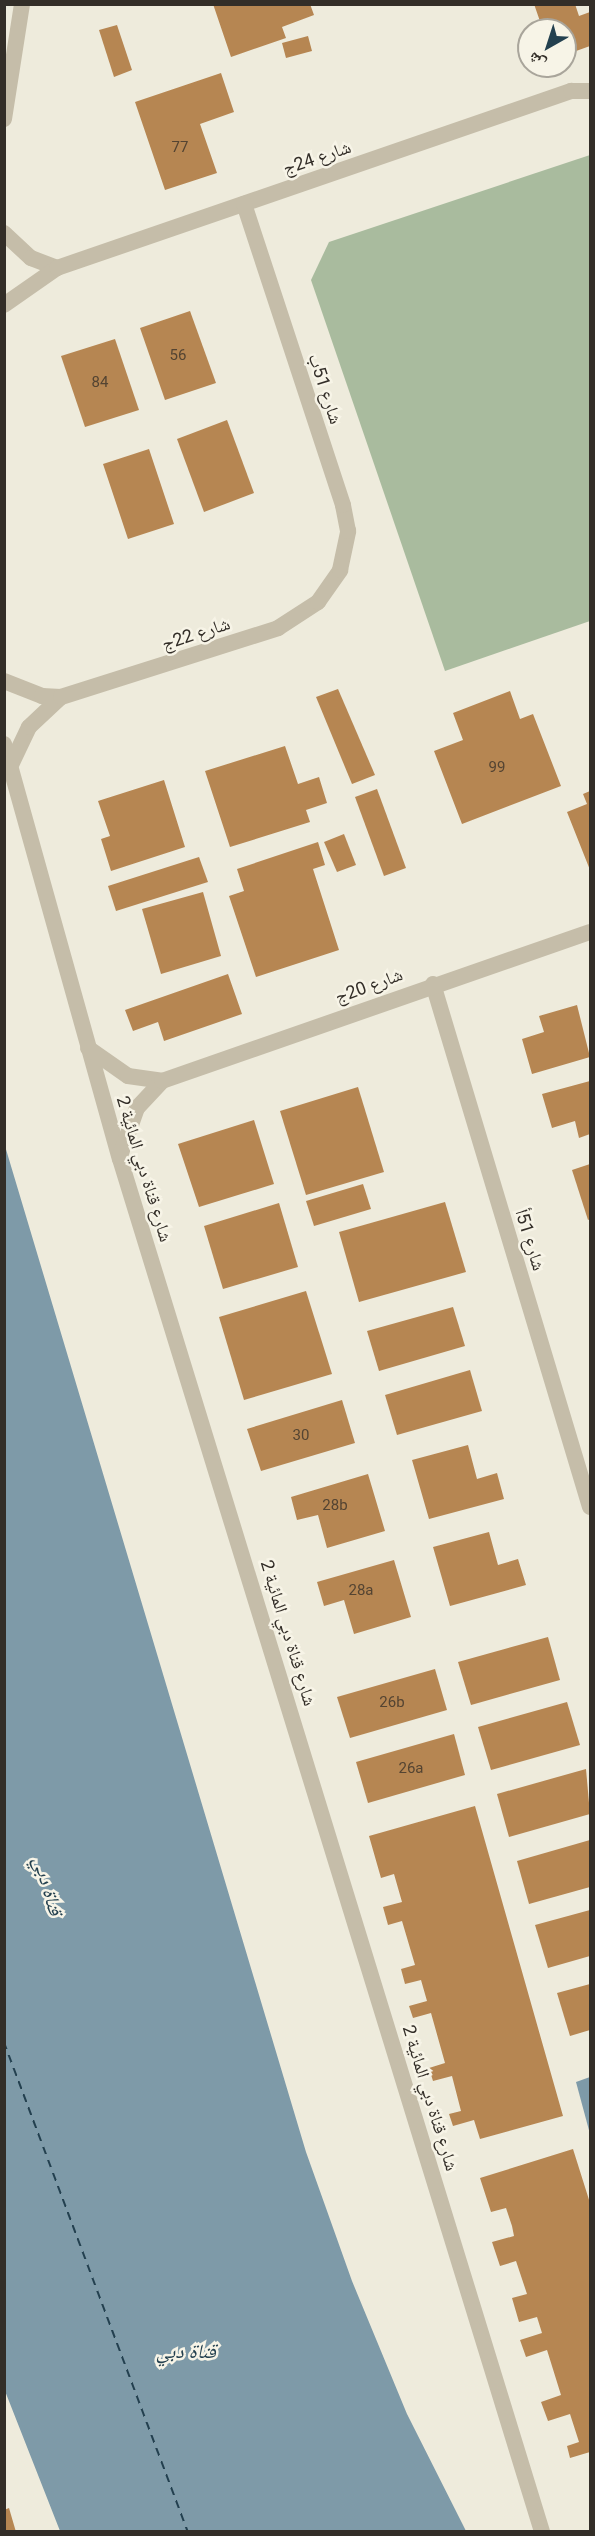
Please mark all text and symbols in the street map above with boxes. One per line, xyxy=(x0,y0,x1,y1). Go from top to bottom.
north arrow xyxy=(517,18,577,78)
text: ش xyxy=(524,48,549,74)
street label: شارع 24ج xyxy=(280,136,354,180)
house number: 77 xyxy=(172,139,188,157)
house number: 56 xyxy=(170,347,186,365)
street label: شارع 51ب xyxy=(303,351,347,427)
house number: 84 xyxy=(92,374,108,392)
street label: شارع 22ج xyxy=(159,613,233,655)
house number: 99 xyxy=(489,759,505,777)
street label: شارع 20ج xyxy=(332,964,406,1008)
street label: شارع قناة دبي المائية 2 xyxy=(112,1093,176,1245)
street label: شارع 51أ xyxy=(510,1207,550,1273)
house number: 30 xyxy=(293,1427,309,1445)
house number: 28b xyxy=(322,1497,348,1515)
street label: شارع قناة دبي المائية 2 xyxy=(256,1557,320,1709)
house number: 28a xyxy=(348,1582,374,1600)
house number: 26b xyxy=(379,1694,405,1712)
house number: 26a xyxy=(398,1760,424,1778)
water label: قناة دبي xyxy=(28,1854,68,1918)
street label: شارع قناة دبي المائية 2 xyxy=(398,2022,462,2174)
water label: قناة دبي xyxy=(156,2339,216,2363)

